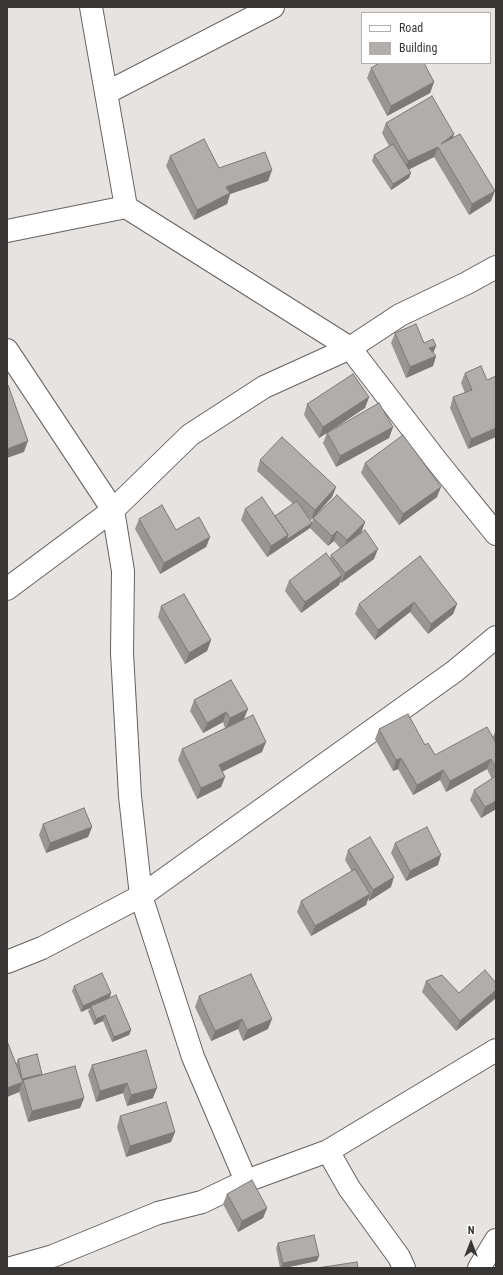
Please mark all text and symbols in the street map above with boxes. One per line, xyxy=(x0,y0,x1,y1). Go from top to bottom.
legend xyxy=(361,12,491,64)
text: Road xyxy=(399,21,423,35)
text: Building xyxy=(399,41,437,55)
north arrow xyxy=(451,1223,491,1263)
text: N xyxy=(468,1224,474,1237)

